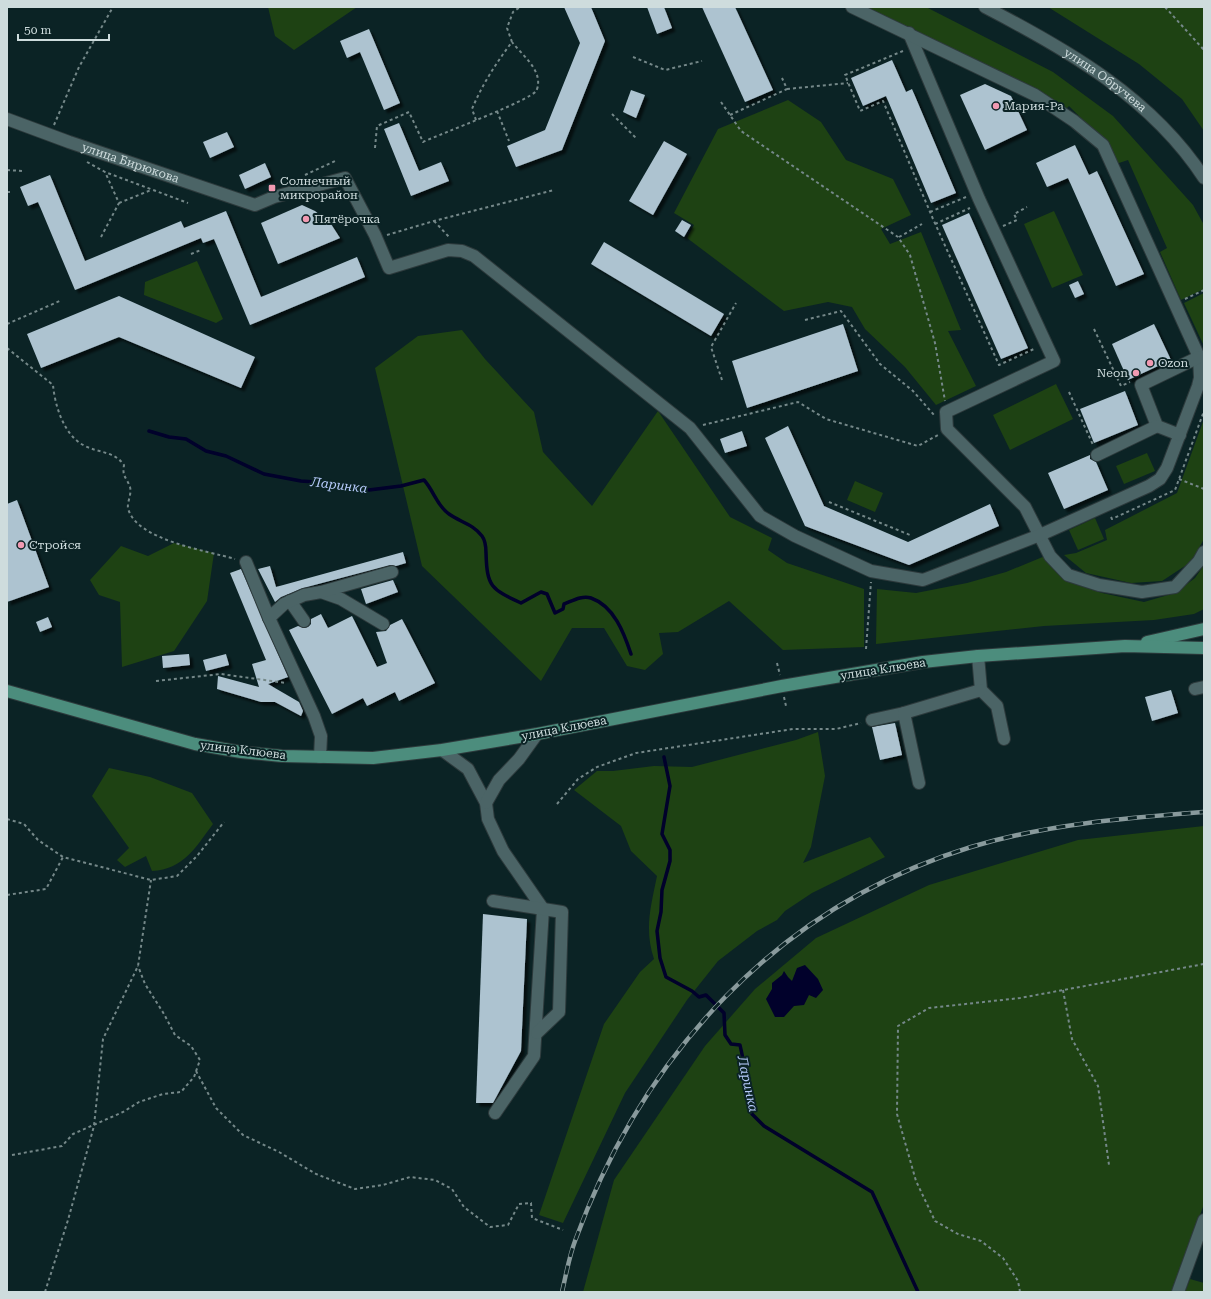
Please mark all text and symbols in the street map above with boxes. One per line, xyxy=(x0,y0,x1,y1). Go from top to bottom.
scale bar xyxy=(18,16,109,42)
text: 50 m xyxy=(24,23,51,37)
street label: улица Обручева xyxy=(1061,45,1150,115)
place label: Мария-Ра xyxy=(1004,99,1064,113)
marker: Мария-Ра xyxy=(991,101,1001,111)
street label: улица Бирюкова xyxy=(80,140,181,186)
place label: Солнечный микрорайон xyxy=(280,174,358,202)
marker: Солнечный микрорайон xyxy=(267,183,277,193)
place label: Пятёрочка xyxy=(314,212,381,226)
marker: Пятёрочка xyxy=(301,214,311,224)
place label: Ozon xyxy=(1158,356,1189,370)
marker: Ozon xyxy=(1145,358,1155,368)
place label: Neon xyxy=(1097,366,1128,380)
marker: Neon xyxy=(1131,368,1141,378)
water label: Ларинка xyxy=(309,474,368,496)
place label: Стройся xyxy=(29,538,81,552)
marker: Стройся xyxy=(16,540,26,550)
street label: улица Клюева xyxy=(839,655,927,683)
street label: улица Клюева xyxy=(520,713,608,743)
street label: улица Клюева xyxy=(199,738,287,762)
water label: Ларинка xyxy=(735,1054,761,1114)

